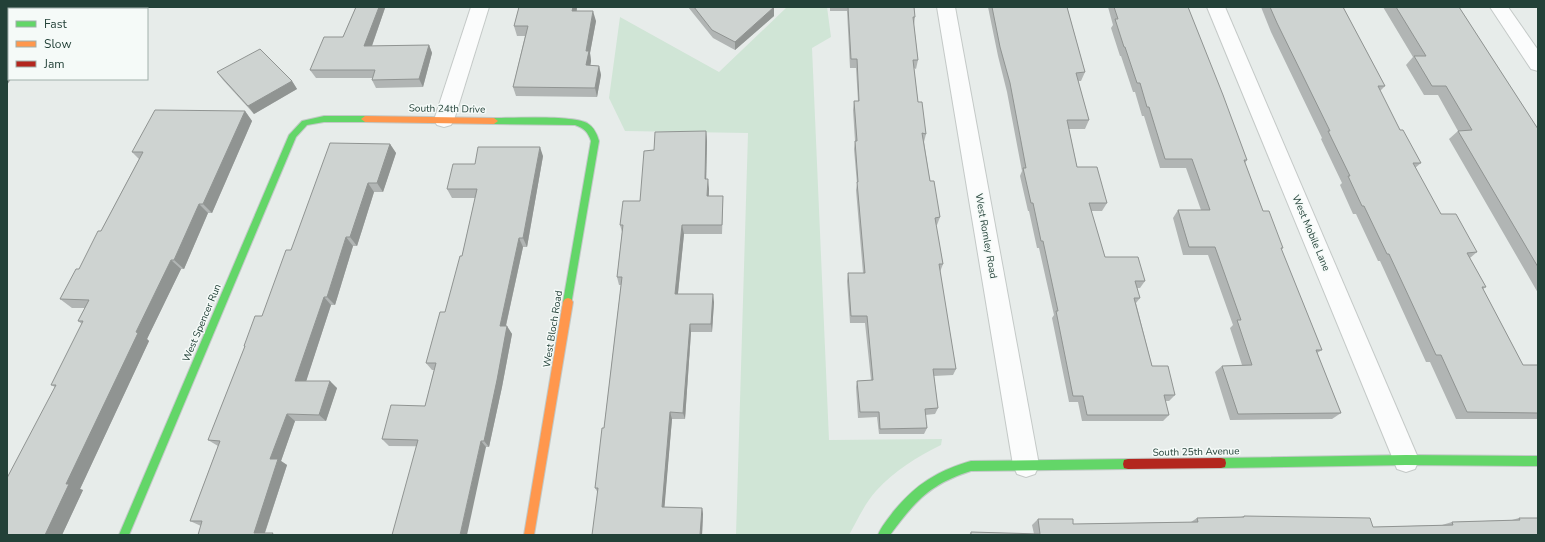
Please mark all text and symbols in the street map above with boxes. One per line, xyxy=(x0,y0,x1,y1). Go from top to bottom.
legend xyxy=(8,8,148,80)
text: Fast xyxy=(44,16,67,32)
text: Slow xyxy=(44,36,72,52)
text: Jam xyxy=(43,56,65,72)
street label: South 24th Drive xyxy=(409,101,485,117)
street label: West Romley Road xyxy=(972,192,1000,280)
street label: West Mobile Lane xyxy=(1289,193,1333,273)
street label: West Spencer Run xyxy=(179,282,225,364)
street label: West Bloch Road xyxy=(540,289,566,369)
street label: South 25th Avenue xyxy=(1152,444,1240,460)

